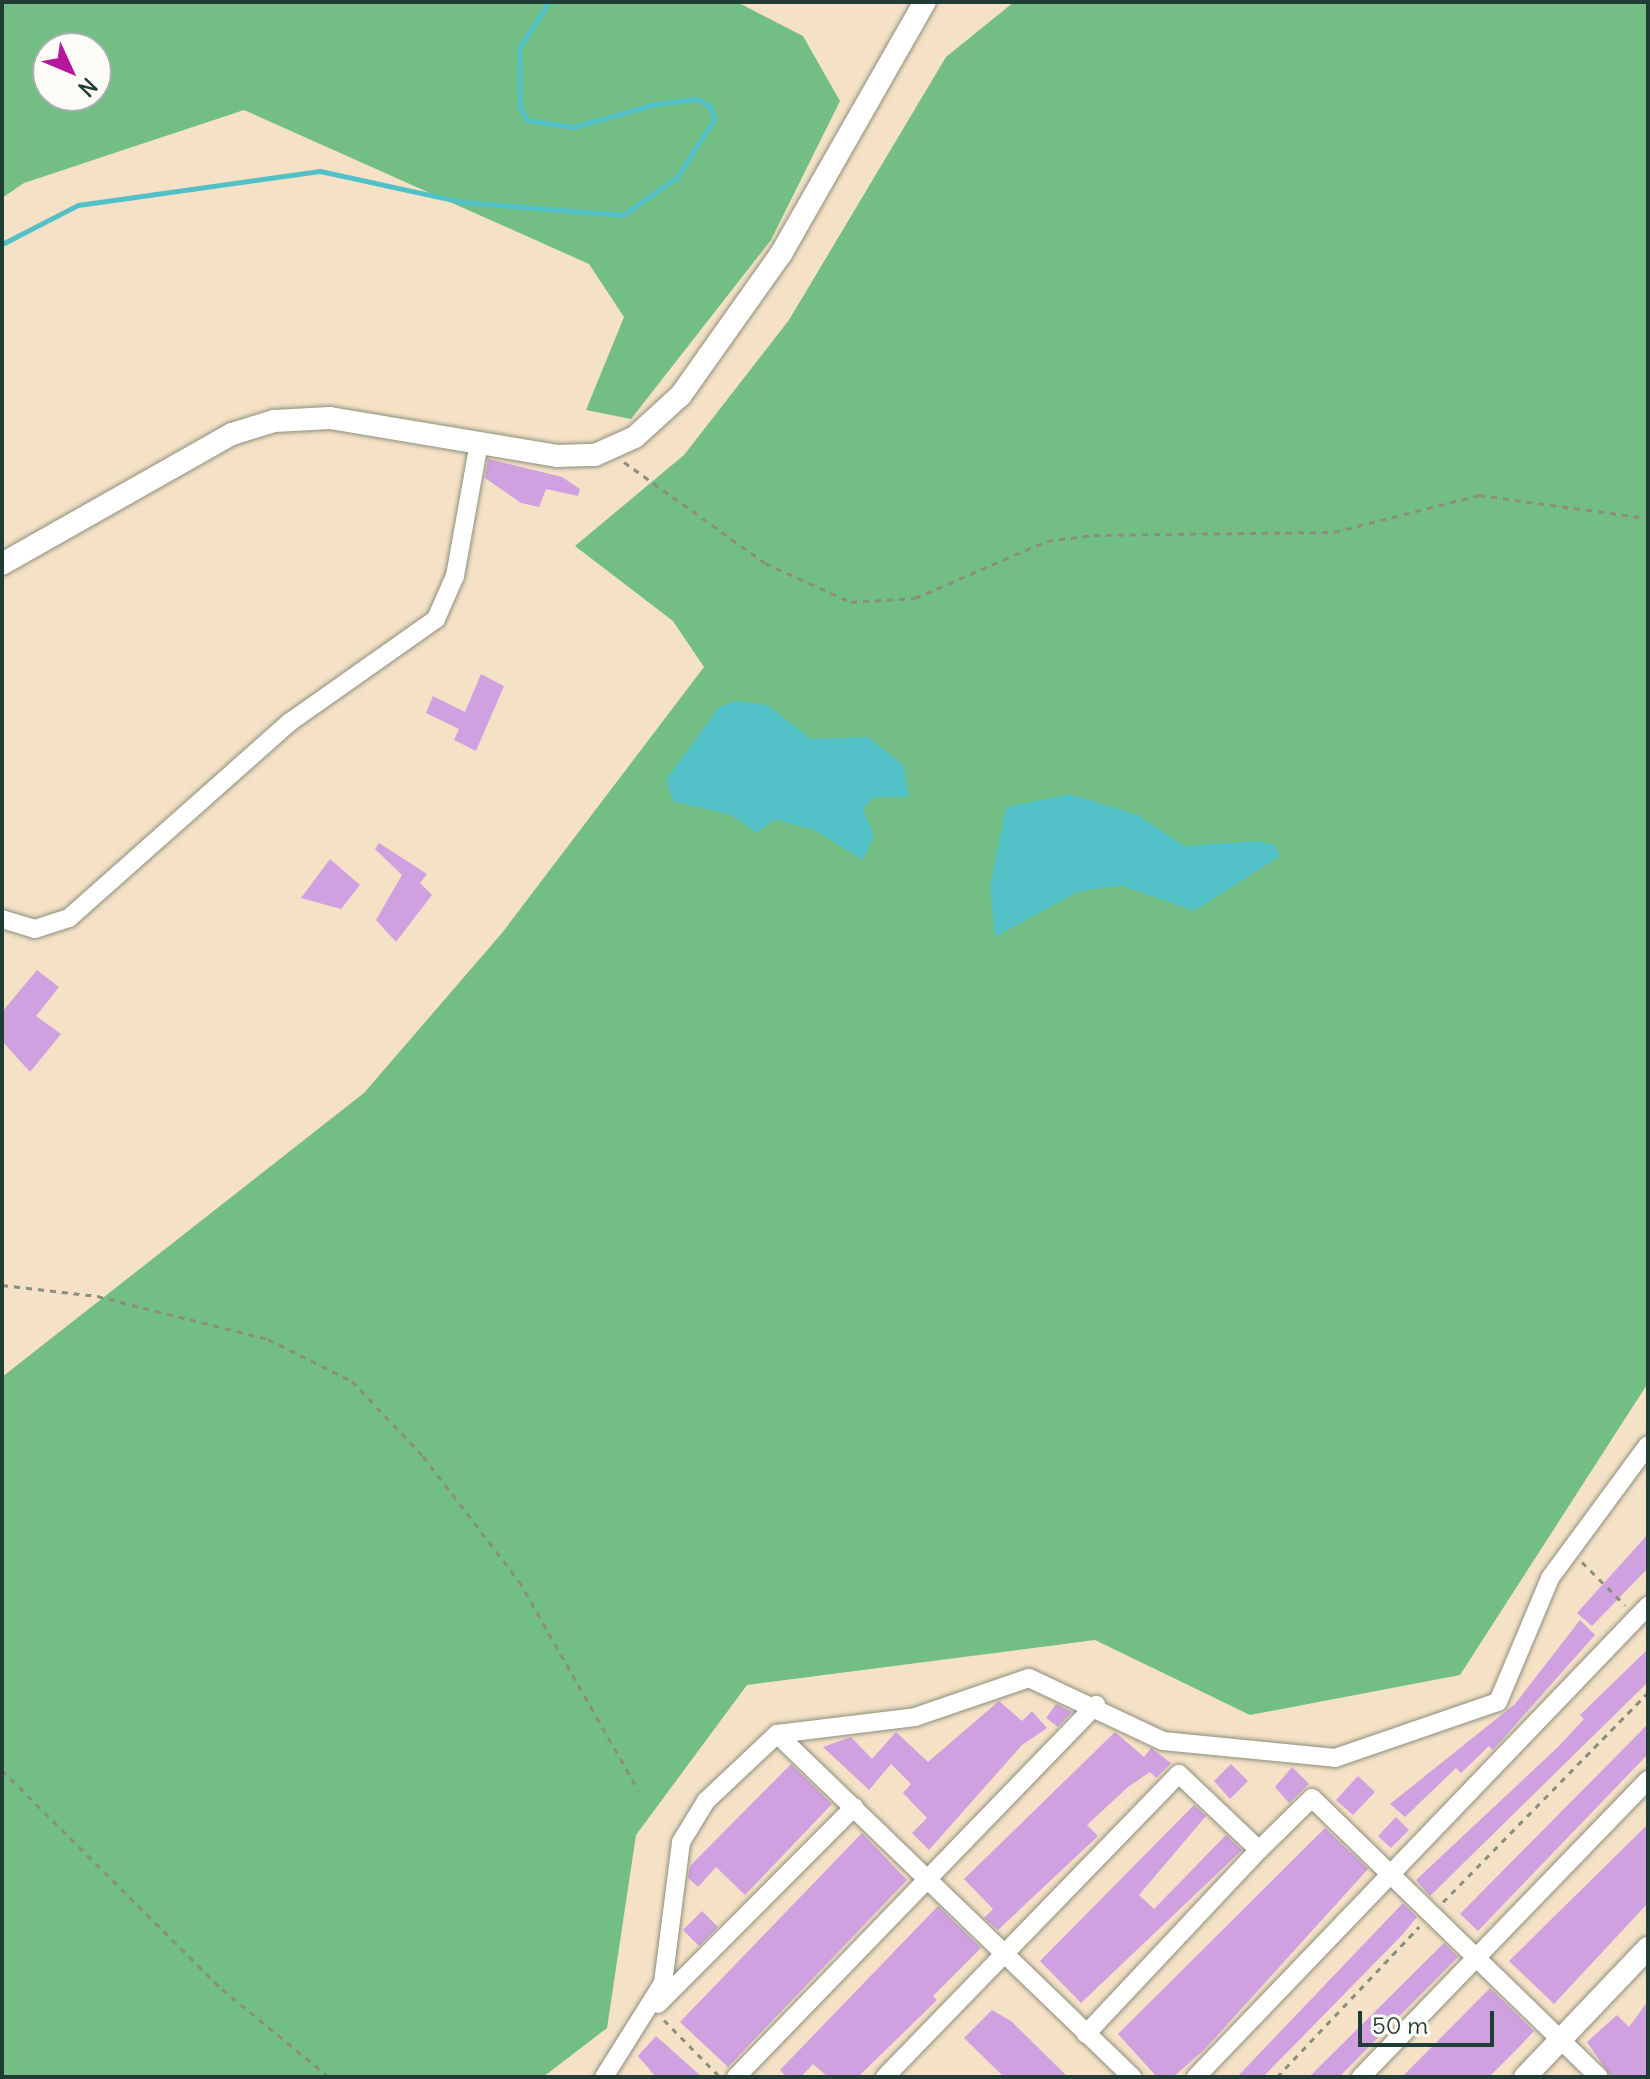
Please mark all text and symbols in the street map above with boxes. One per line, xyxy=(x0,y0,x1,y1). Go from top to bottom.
north arrow xyxy=(32,32,112,112)
text: N xyxy=(72,72,103,102)
scale bar xyxy=(1362,1995,1498,2045)
text: 50 m xyxy=(1372,2010,1428,2040)

